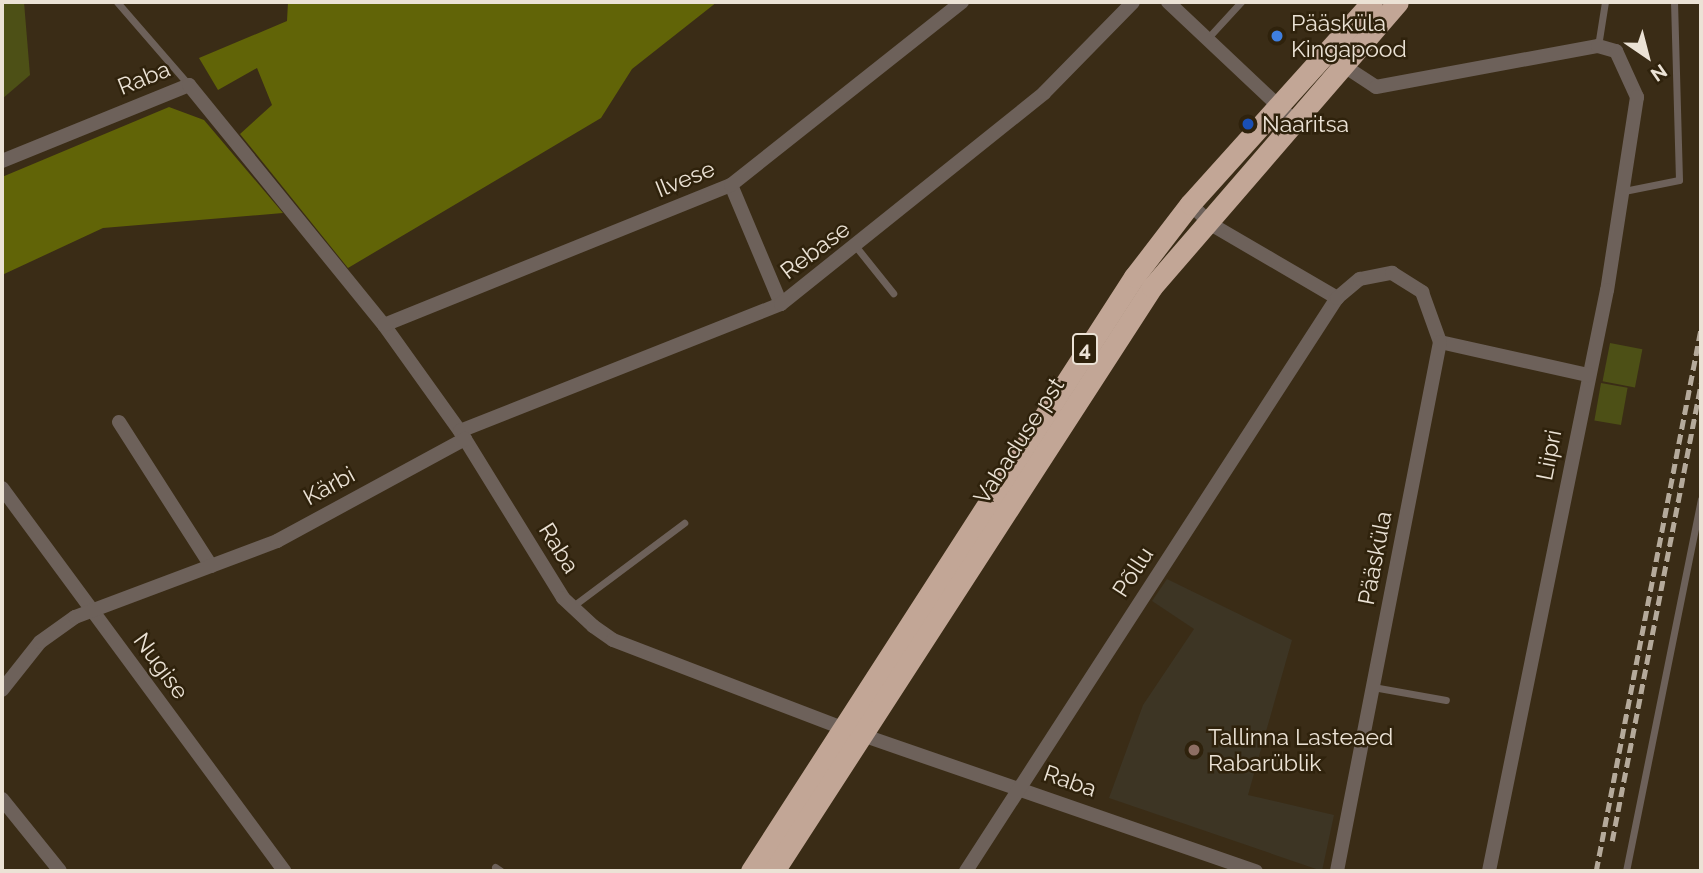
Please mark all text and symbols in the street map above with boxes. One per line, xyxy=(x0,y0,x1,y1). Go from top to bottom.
place label: Pääsküla Kingapood xyxy=(1291,9,1407,63)
north arrow xyxy=(1612,21,1682,91)
marker: Pääsküla Kingapood xyxy=(1269,28,1285,44)
street label: Raba xyxy=(114,55,174,101)
text: N xyxy=(1647,60,1671,86)
place label: Naaritsa xyxy=(1262,110,1349,138)
marker: Naaritsa xyxy=(1240,116,1256,132)
street label: Ilvese xyxy=(651,155,719,203)
street label: Rebase xyxy=(775,215,855,285)
road number: 4 xyxy=(1071,332,1099,366)
street label: Vabaduse pst xyxy=(968,373,1070,509)
street label: Liipri xyxy=(1531,427,1567,483)
street label: Kärbi xyxy=(298,461,360,511)
street label: Pääsküla xyxy=(1352,509,1398,607)
street label: Raba xyxy=(533,518,585,578)
street label: Põllu xyxy=(1107,542,1159,602)
street label: Nugise xyxy=(128,627,194,705)
place label: Tallinna Lasteaed Rabarüblik xyxy=(1208,723,1393,777)
marker: Tallinna Lasteaed Rabarüblik xyxy=(1186,742,1202,758)
street label: Raba xyxy=(1040,759,1100,803)

